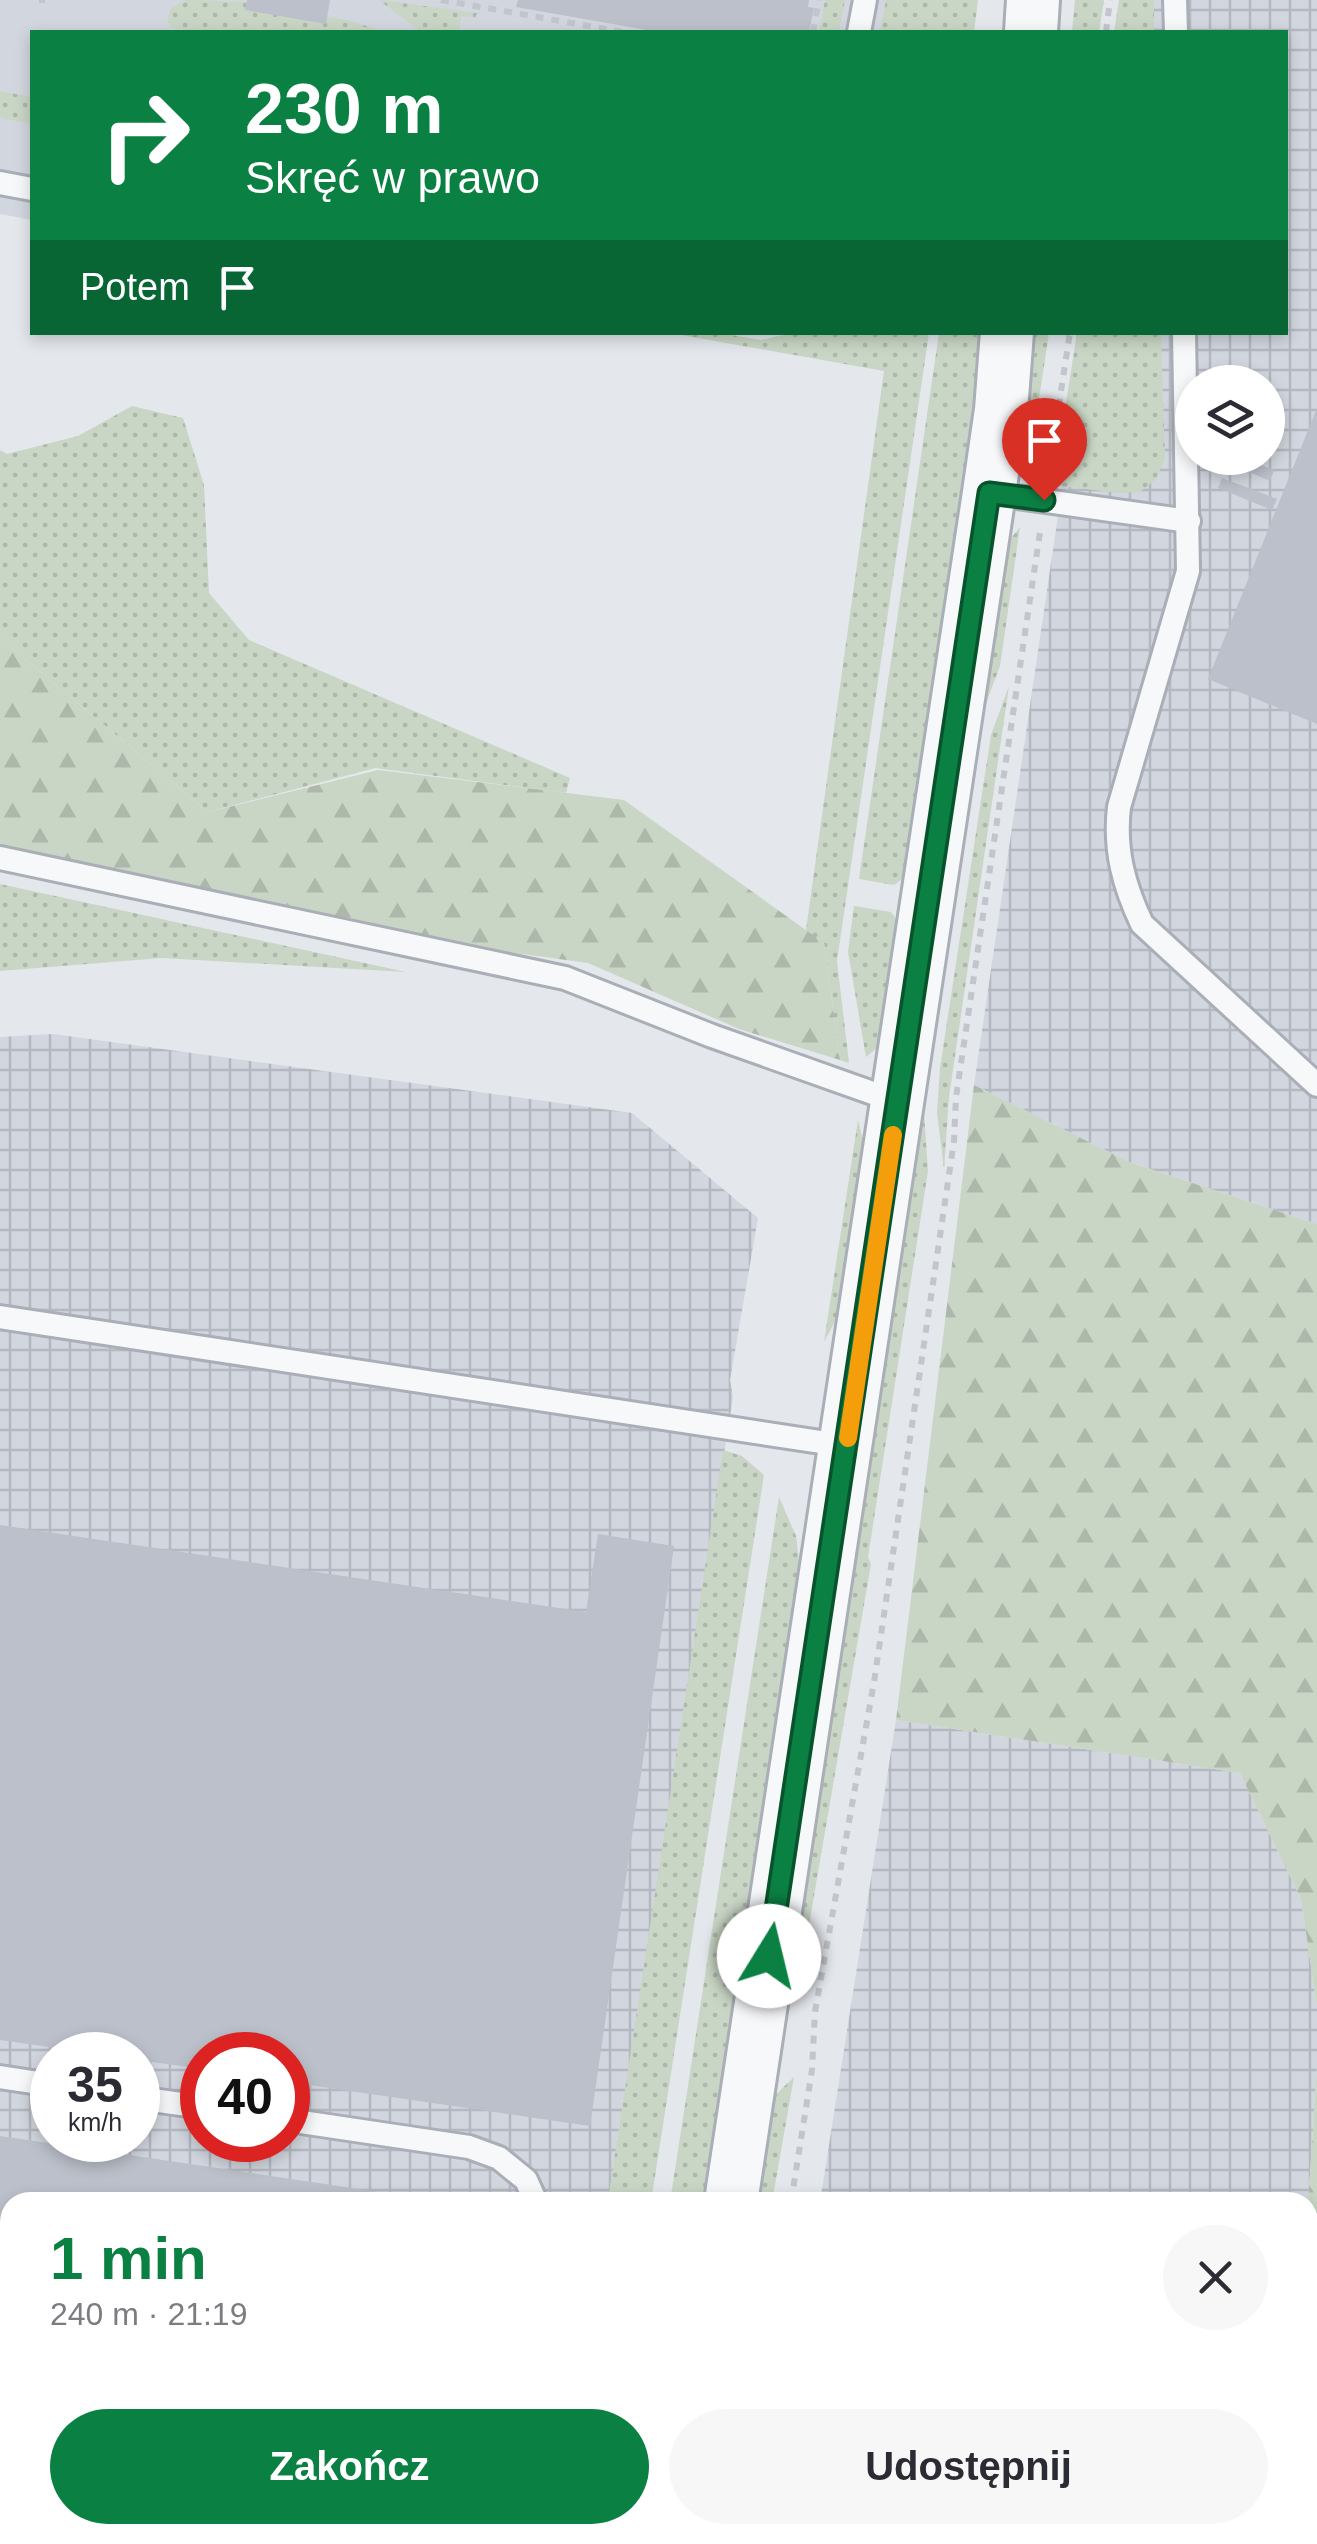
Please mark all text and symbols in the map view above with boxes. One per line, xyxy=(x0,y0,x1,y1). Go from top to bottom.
icon: right xyxy=(80,70,210,200)
text: 230 m xyxy=(245,70,443,148)
text: Skręć w prawo xyxy=(245,152,540,203)
icon: arrive xyxy=(210,260,265,315)
text: Potem xyxy=(80,266,190,308)
map controls xyxy=(1175,365,1285,475)
button: layers xyxy=(1175,365,1285,475)
pin xyxy=(1002,398,1087,501)
icon: arrive xyxy=(1017,413,1072,468)
position arrow xyxy=(717,1904,821,2008)
speed limit sign: 40 xyxy=(180,2032,310,2162)
text: 35 xyxy=(67,2057,123,2113)
text: km/h xyxy=(68,2108,122,2136)
text: 1 min xyxy=(50,2225,207,2292)
button: close xyxy=(1163,2225,1268,2330)
text: 240 m · 21:19 xyxy=(50,2296,247,2332)
button: Zakończ xyxy=(50,2409,649,2524)
button: Udostępnij xyxy=(669,2409,1268,2524)

